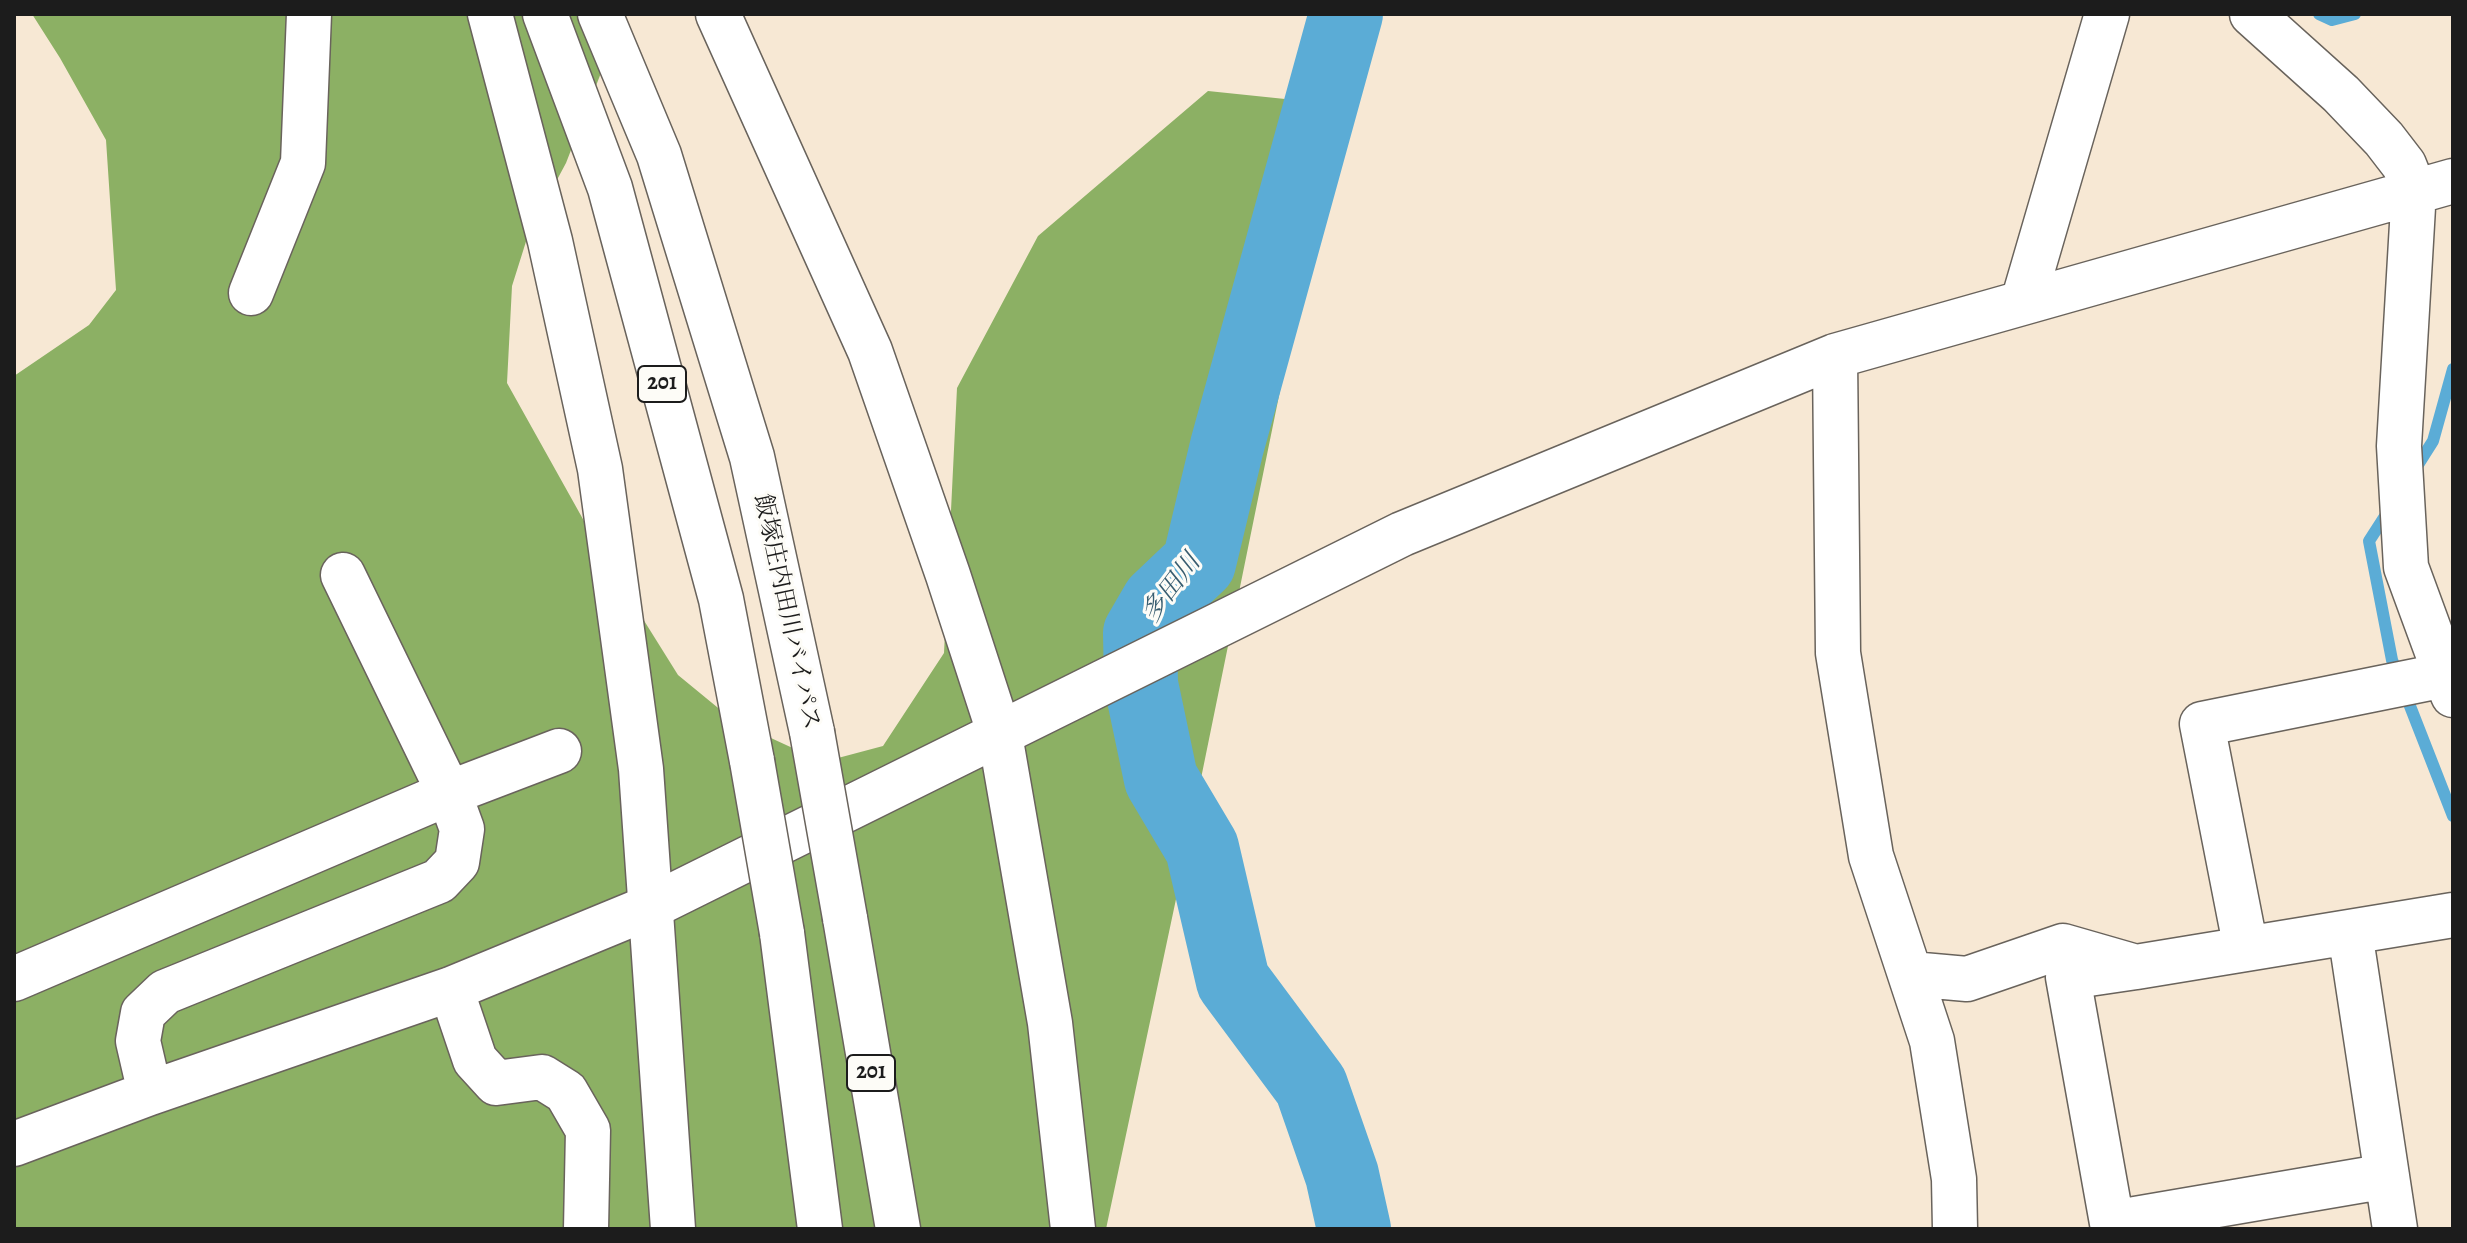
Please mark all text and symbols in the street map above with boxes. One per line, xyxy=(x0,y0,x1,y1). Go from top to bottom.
road number: 201 xyxy=(638,366,686,402)
street label: 飯塚庄内田川バイパス xyxy=(747,492,825,732)
water label: 多田川 xyxy=(1136,548,1208,630)
road number: 201 xyxy=(847,1055,895,1091)

